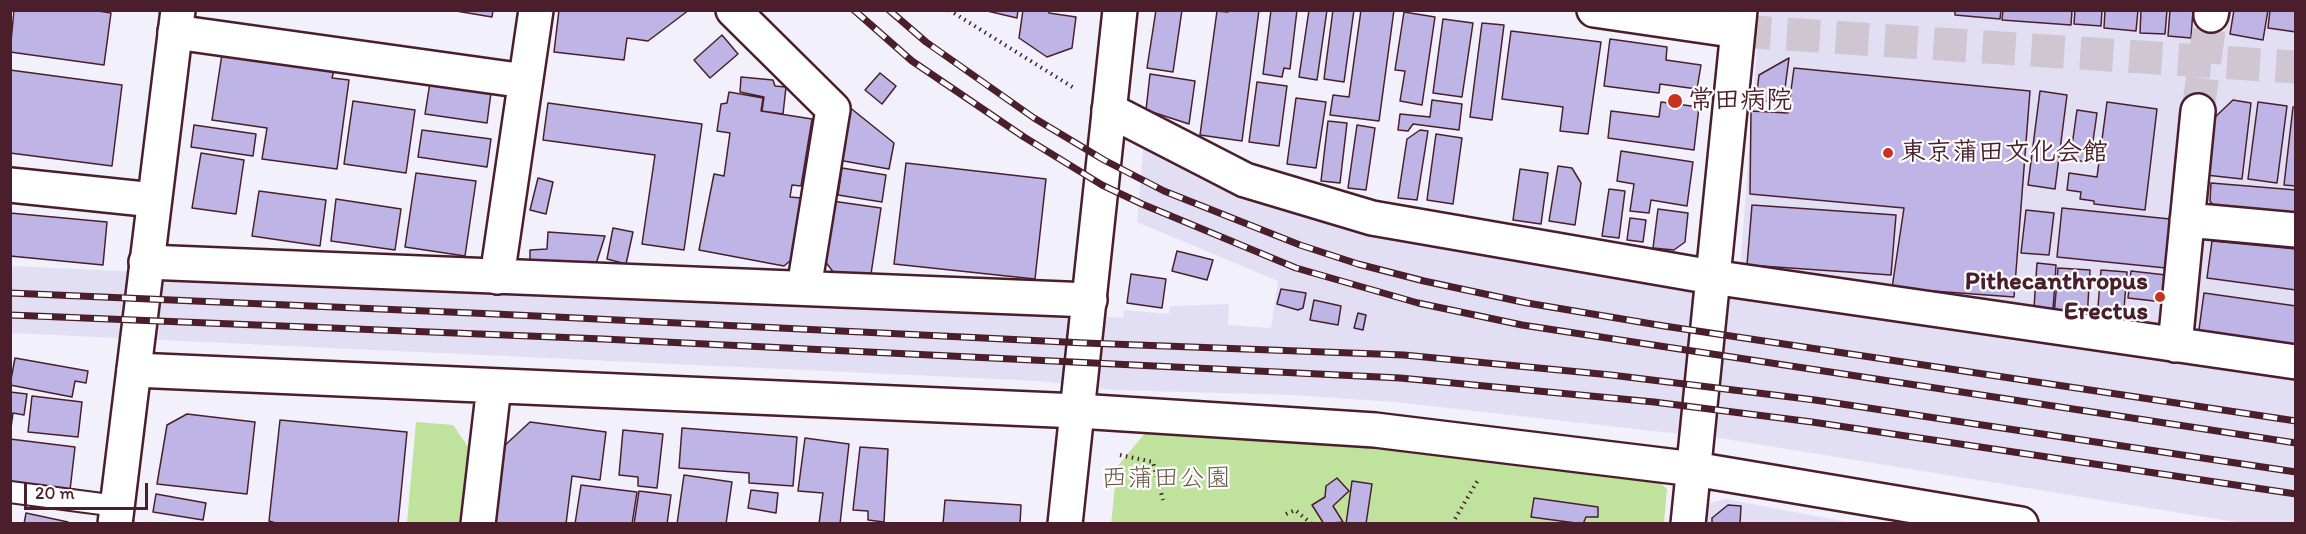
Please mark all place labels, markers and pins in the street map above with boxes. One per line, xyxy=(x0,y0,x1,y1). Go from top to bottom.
place label: 常田病院 xyxy=(1688,85,1792,117)
marker: 常田病院 xyxy=(1666,92,1684,110)
place label: 東京蒲田文化会館 xyxy=(1900,137,2108,169)
marker: 東京蒲田文化会館 xyxy=(1881,146,1895,160)
place label: Pithecanthropus Erectus xyxy=(1965,266,2148,328)
marker: Pithecanthropus Erectus xyxy=(2153,290,2167,304)

